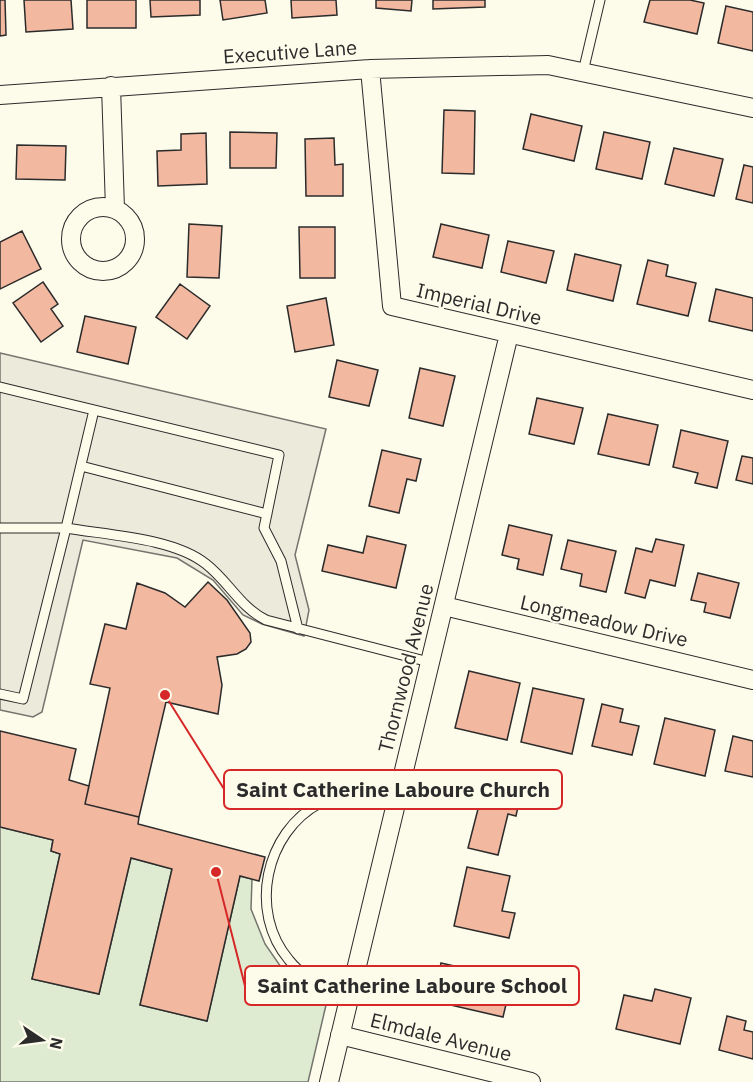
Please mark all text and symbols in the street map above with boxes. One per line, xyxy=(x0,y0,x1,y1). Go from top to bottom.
street label: Executive Lane xyxy=(222,33,358,70)
street label: Imperial Drive xyxy=(414,276,544,331)
street label: Thornwood Avenue xyxy=(371,580,440,755)
street label: Longmeadow Drive xyxy=(518,588,691,653)
callout: Saint Catherine Laboure Church xyxy=(224,770,562,809)
text: Saint Catherine Laboure Church xyxy=(236,775,550,803)
callout: Saint Catherine Laboure School xyxy=(245,966,579,1005)
text: Saint Catherine Laboure School xyxy=(257,971,567,999)
street label: Elmdale Avenue xyxy=(368,1006,515,1067)
north arrow xyxy=(12,1010,72,1070)
text: N xyxy=(46,1035,68,1051)

